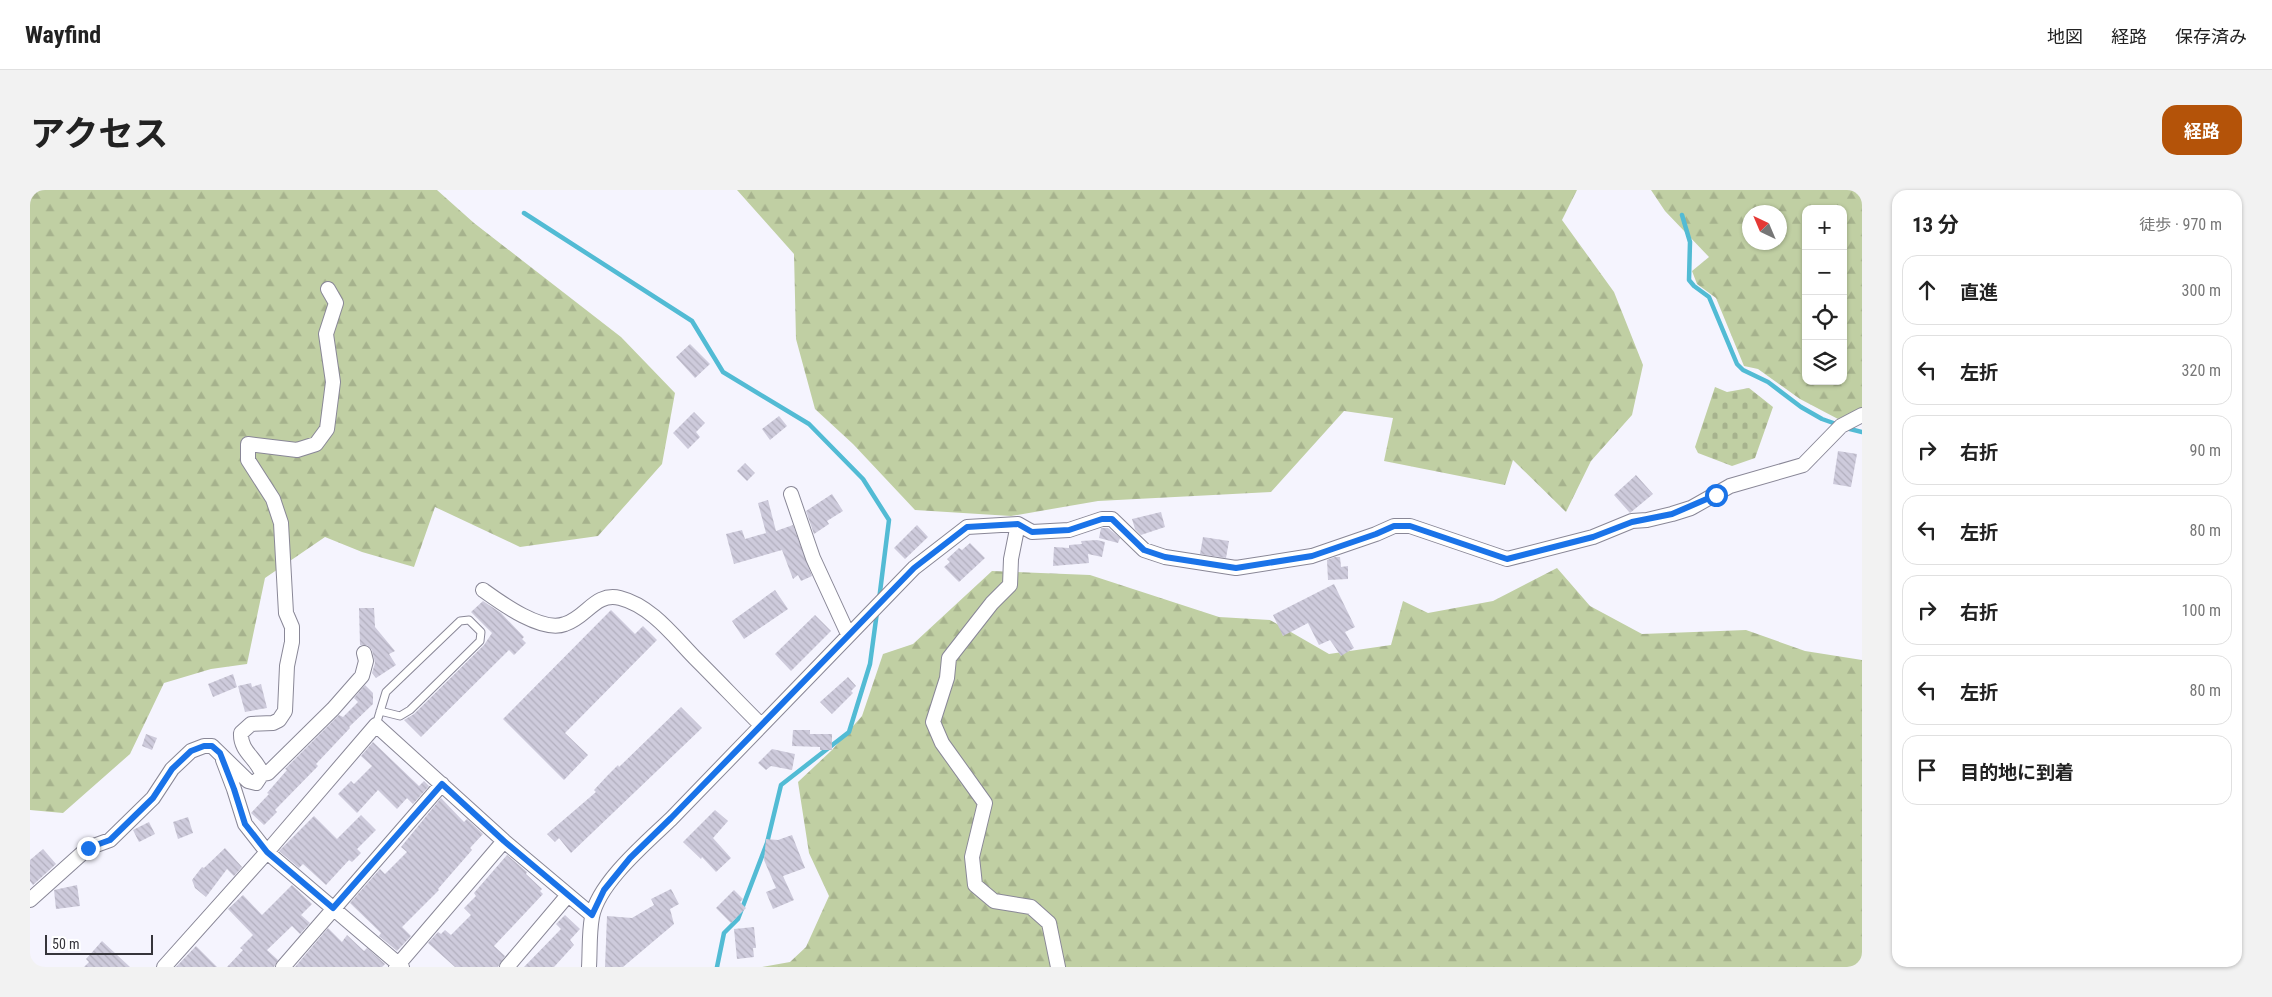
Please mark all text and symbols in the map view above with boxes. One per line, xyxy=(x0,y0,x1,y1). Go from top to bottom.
text: Wayfind xyxy=(25,21,101,49)
text: 地図 xyxy=(2047,26,2083,47)
text: 経路 xyxy=(2111,26,2147,47)
text: 保存済み xyxy=(2175,26,2247,47)
button: 経路 xyxy=(2162,105,2242,155)
text: アクセス xyxy=(30,114,168,155)
north arrow xyxy=(1742,205,1787,250)
map controls xyxy=(1802,205,1847,385)
button: + xyxy=(1802,205,1847,250)
text: 13 分 xyxy=(1912,213,1959,237)
text: 徒歩 · 970 m xyxy=(2139,215,2222,234)
button: − xyxy=(1802,250,1847,295)
icon: ahead xyxy=(1913,276,1941,304)
text: 直進 xyxy=(1960,281,1998,304)
text: 300 m xyxy=(2182,281,2221,300)
button: locate xyxy=(1802,295,1847,340)
button: layers xyxy=(1802,340,1847,385)
icon: left xyxy=(1913,356,1941,384)
text: 左折 xyxy=(1960,361,1998,384)
text: 320 m xyxy=(2182,361,2221,380)
icon: right xyxy=(1913,436,1941,464)
text: 右折 xyxy=(1960,441,1998,464)
text: 90 m xyxy=(2189,441,2221,460)
route start xyxy=(1705,484,1728,507)
icon: left xyxy=(1913,516,1941,544)
text: 左折 xyxy=(1960,521,1998,544)
text: 80 m xyxy=(2189,521,2221,540)
icon: right xyxy=(1913,596,1941,624)
text: 右折 xyxy=(1960,601,1998,624)
text: 100 m xyxy=(2182,601,2221,620)
icon: left xyxy=(1913,676,1941,704)
text: 左折 xyxy=(1960,681,1998,704)
text: 80 m xyxy=(2189,681,2221,700)
icon: arrive xyxy=(1913,756,1941,784)
text: 目的地に到着 xyxy=(1960,761,2074,784)
route end xyxy=(77,837,100,860)
scale bar xyxy=(45,932,152,955)
text: 50 m xyxy=(52,936,80,952)

